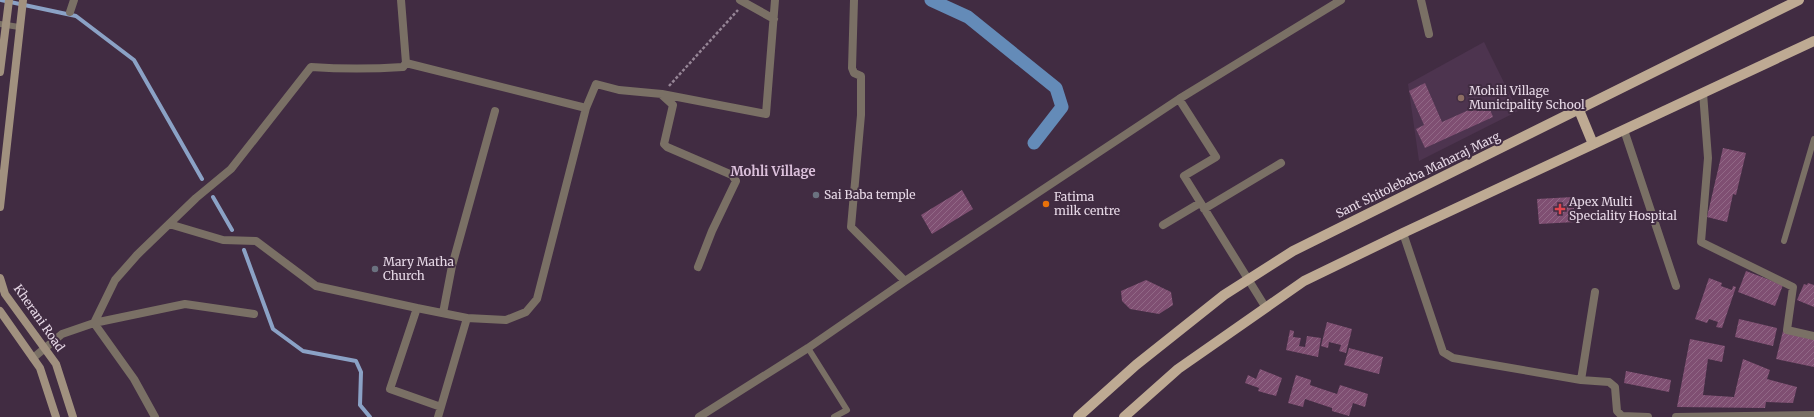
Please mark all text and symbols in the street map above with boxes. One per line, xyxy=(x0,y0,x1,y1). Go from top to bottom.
place label: Mohili Village Municipality School xyxy=(1469,83,1585,112)
marker: Mohili Village Municipality School xyxy=(1456,93,1466,103)
street label: Sant Shitolebaba Maharaj Marg xyxy=(1333,128,1503,221)
district label: Mohli Village xyxy=(730,163,816,180)
place label: Sai Baba temple xyxy=(824,187,916,202)
place label: Fatima milk centre xyxy=(1054,189,1120,218)
marker: Sai Baba temple xyxy=(811,190,821,200)
place label: Apex Multi Speciality Hospital xyxy=(1568,194,1677,223)
marker: Fatima milk centre xyxy=(1041,199,1051,209)
marker: Apex Multi Speciality Hospital xyxy=(1554,203,1566,215)
place label: Mary Matha Church xyxy=(383,254,454,283)
marker: Mary Matha Church xyxy=(370,264,380,274)
street label: Kherani Road xyxy=(11,281,68,354)

